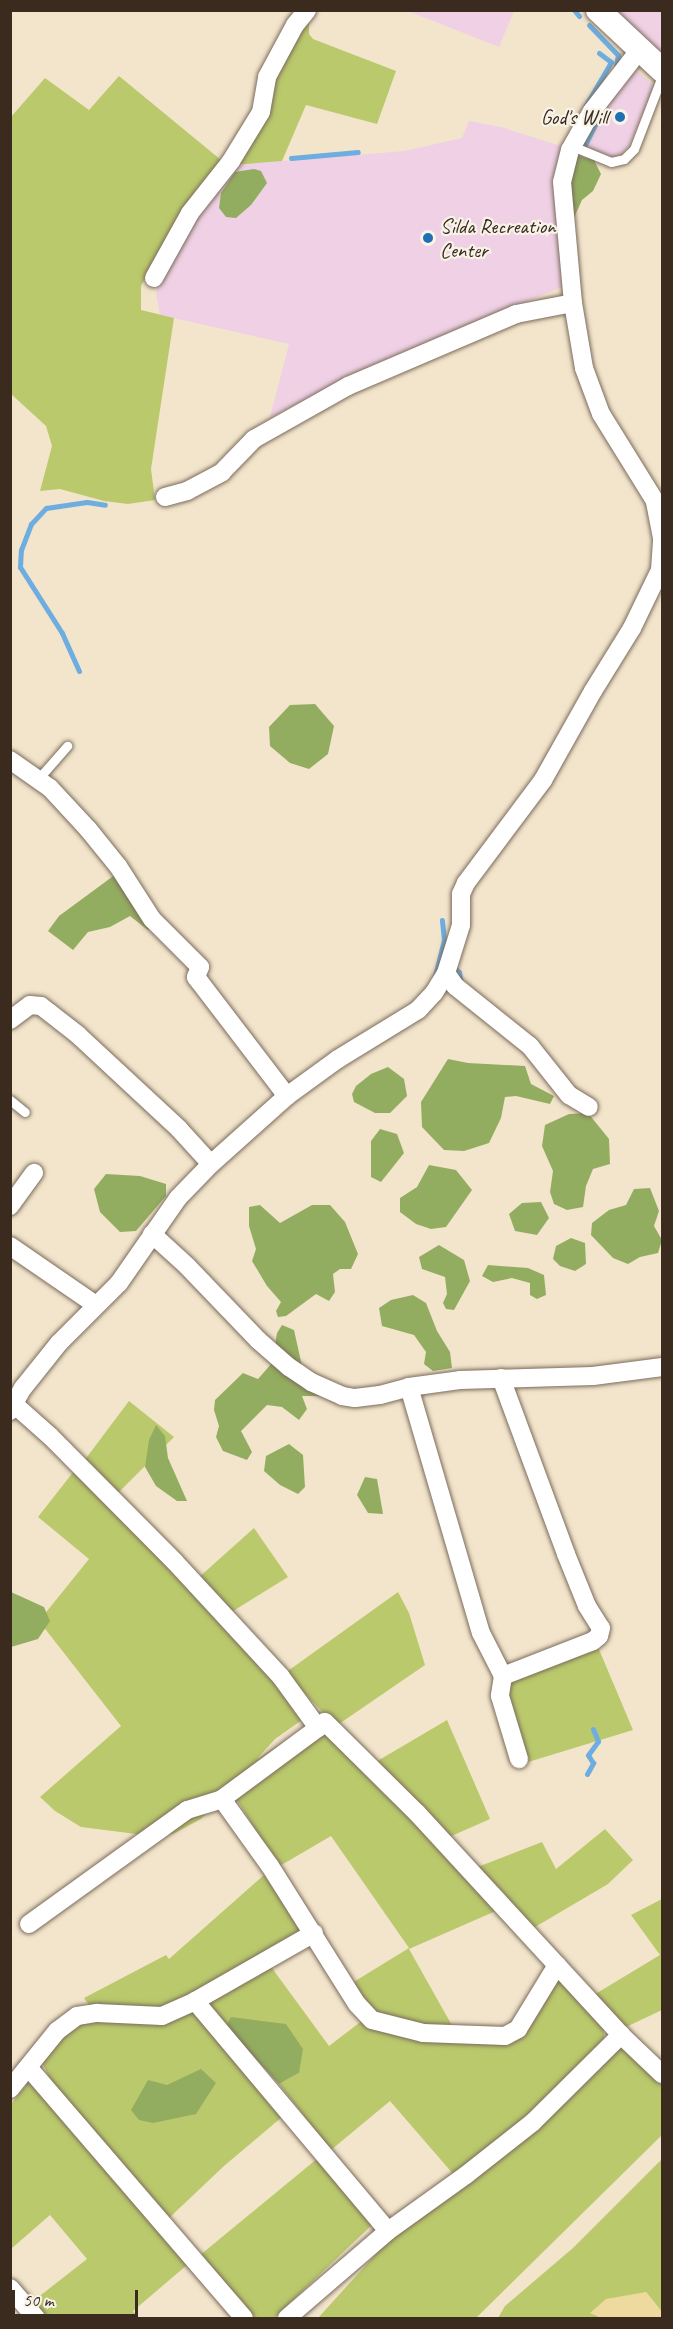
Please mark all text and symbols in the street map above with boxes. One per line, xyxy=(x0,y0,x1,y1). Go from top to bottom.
place label: God's Will xyxy=(541,104,608,130)
marker: God's Will xyxy=(613,110,627,124)
place label: Silda Recreation Center xyxy=(440,213,556,263)
marker: Silda Recreation Center xyxy=(421,231,435,245)
scale bar xyxy=(15,2278,141,2316)
text: 50 m xyxy=(23,2289,54,2311)

